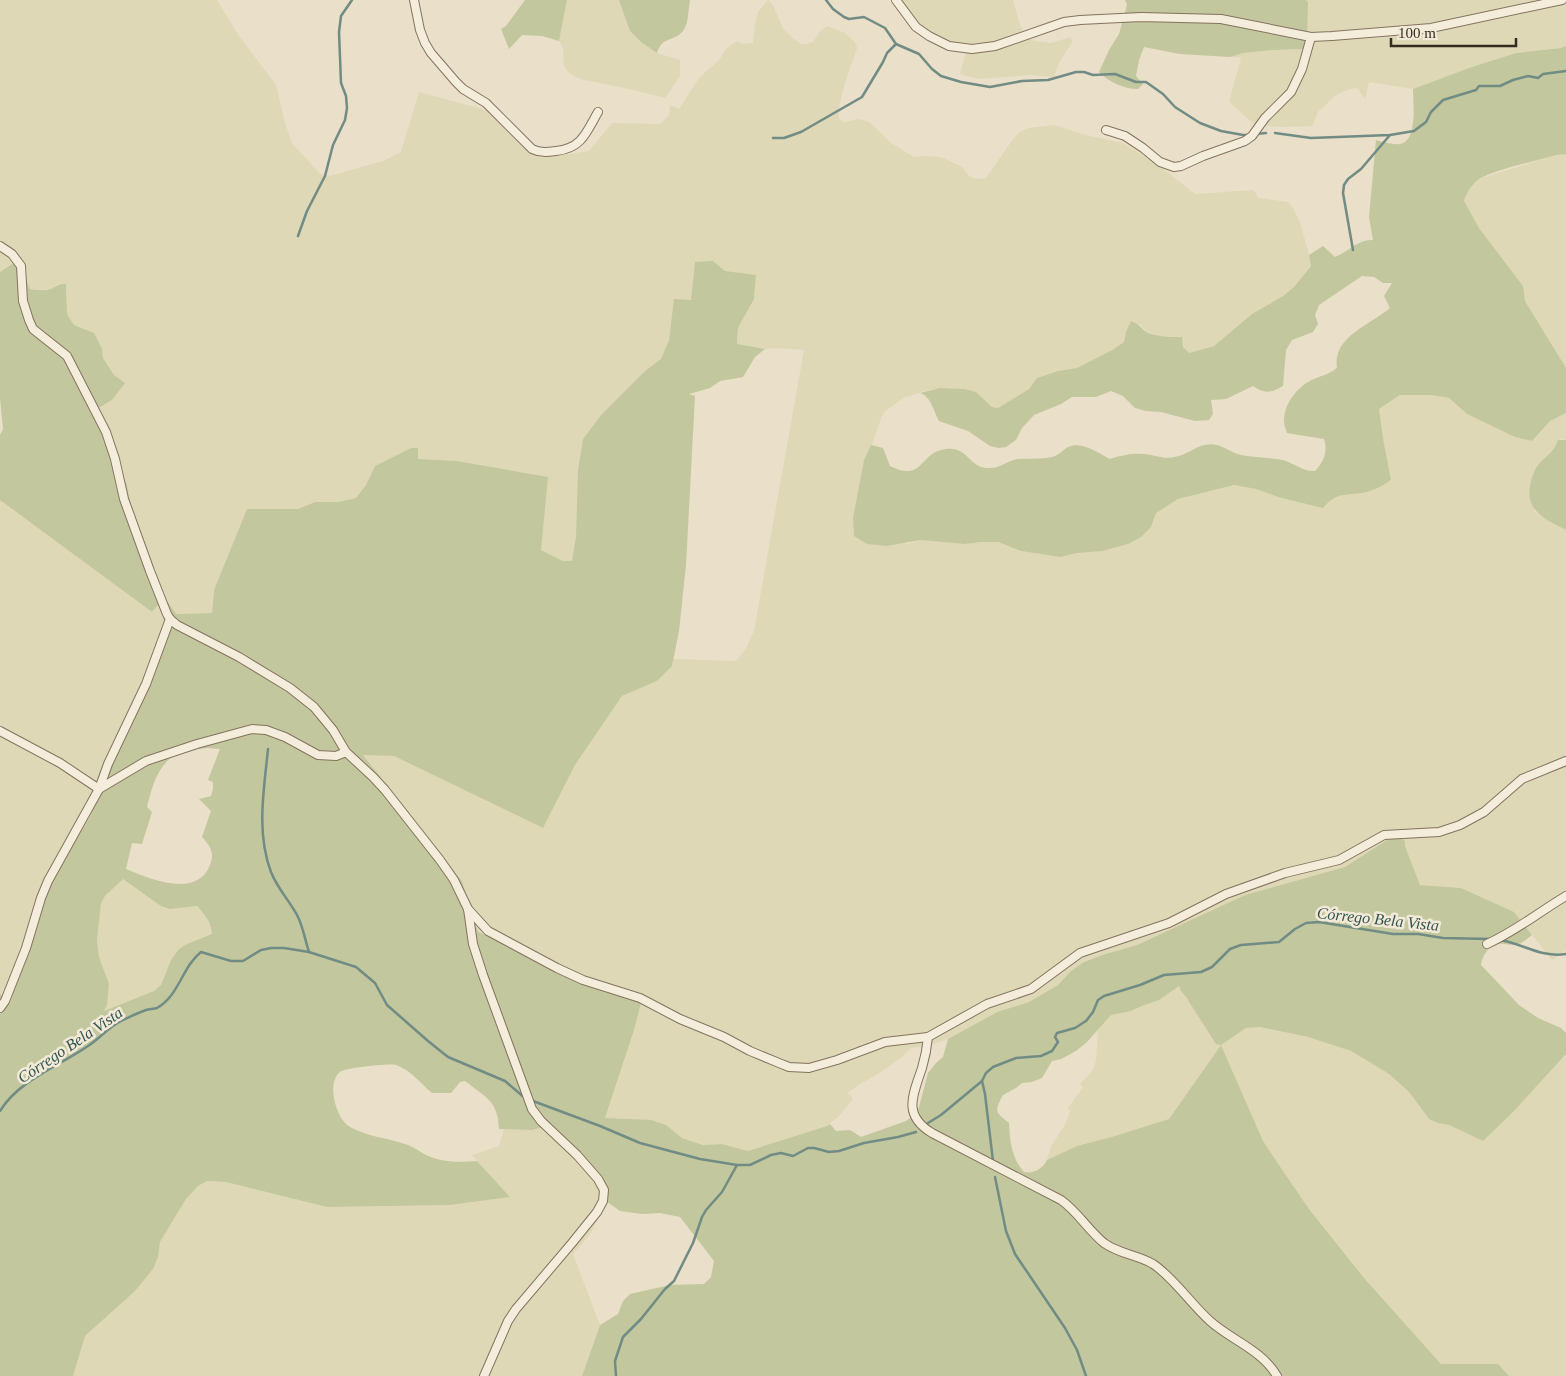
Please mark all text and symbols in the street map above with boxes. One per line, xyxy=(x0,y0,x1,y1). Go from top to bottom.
scale bar xyxy=(1391,15,1516,47)
text: 100 m xyxy=(1398,25,1436,41)
water label: Córrego Bela Vista xyxy=(1316,904,1440,935)
water label: Córrego Bela Vista xyxy=(14,1004,126,1087)

